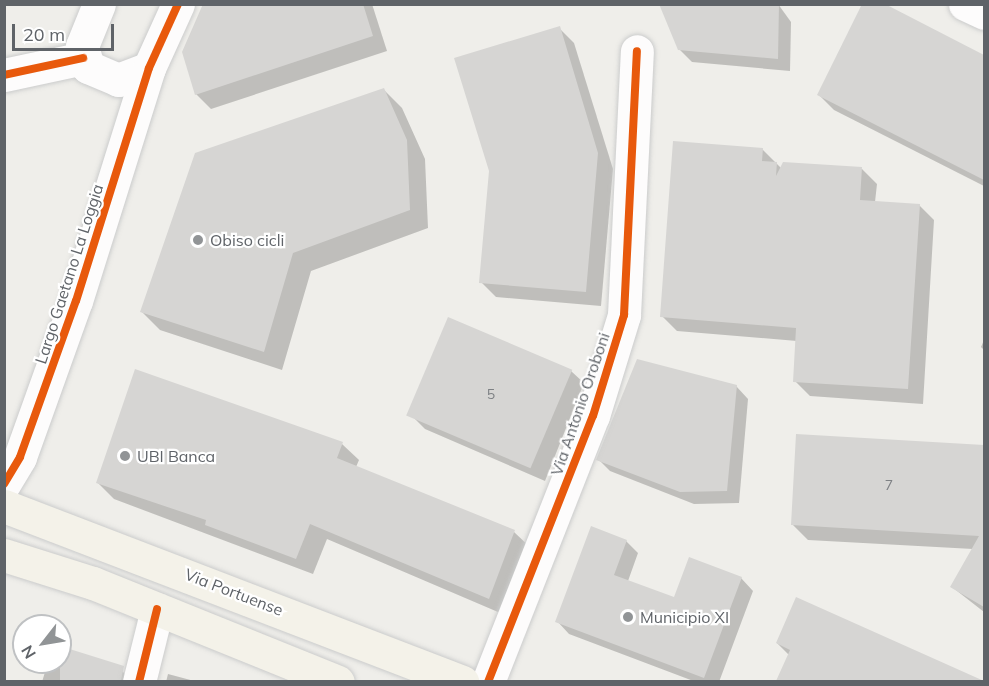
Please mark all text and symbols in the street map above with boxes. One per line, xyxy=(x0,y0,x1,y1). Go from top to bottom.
scale bar xyxy=(15,12,117,50)
text: 20 m xyxy=(23,23,65,46)
street label: Largo Gaetano La Loggia xyxy=(31,182,107,366)
place label: Obiso cicli xyxy=(210,230,284,250)
marker: Obiso cicli xyxy=(191,233,205,247)
street label: Via Antonio Oroboni xyxy=(546,330,614,478)
house number: 5 xyxy=(487,386,495,402)
place label: UBI Banca xyxy=(137,446,215,466)
marker: UBI Banca xyxy=(118,449,132,463)
house number: 7 xyxy=(885,477,893,493)
street label: Via Portuense xyxy=(182,564,286,620)
place label: Municipio XI xyxy=(640,607,729,627)
marker: Municipio XI xyxy=(621,610,635,624)
north arrow xyxy=(12,614,72,674)
text: N xyxy=(17,642,40,663)

